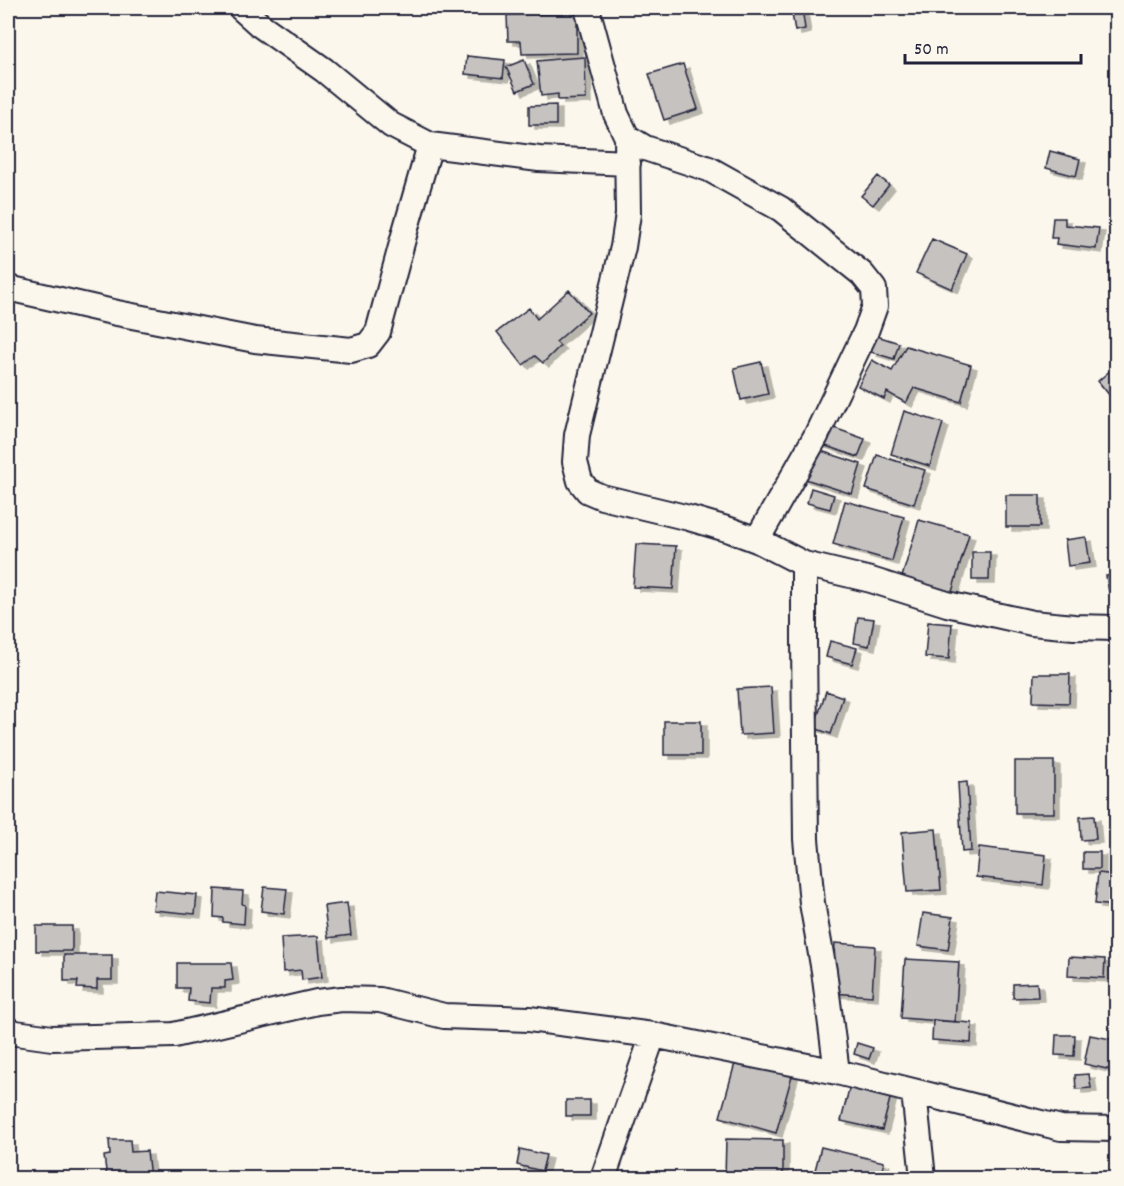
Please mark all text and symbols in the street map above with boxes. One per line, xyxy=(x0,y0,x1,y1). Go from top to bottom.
scale bar xyxy=(905,27,1080,65)
text: 50 m xyxy=(914,38,949,63)

